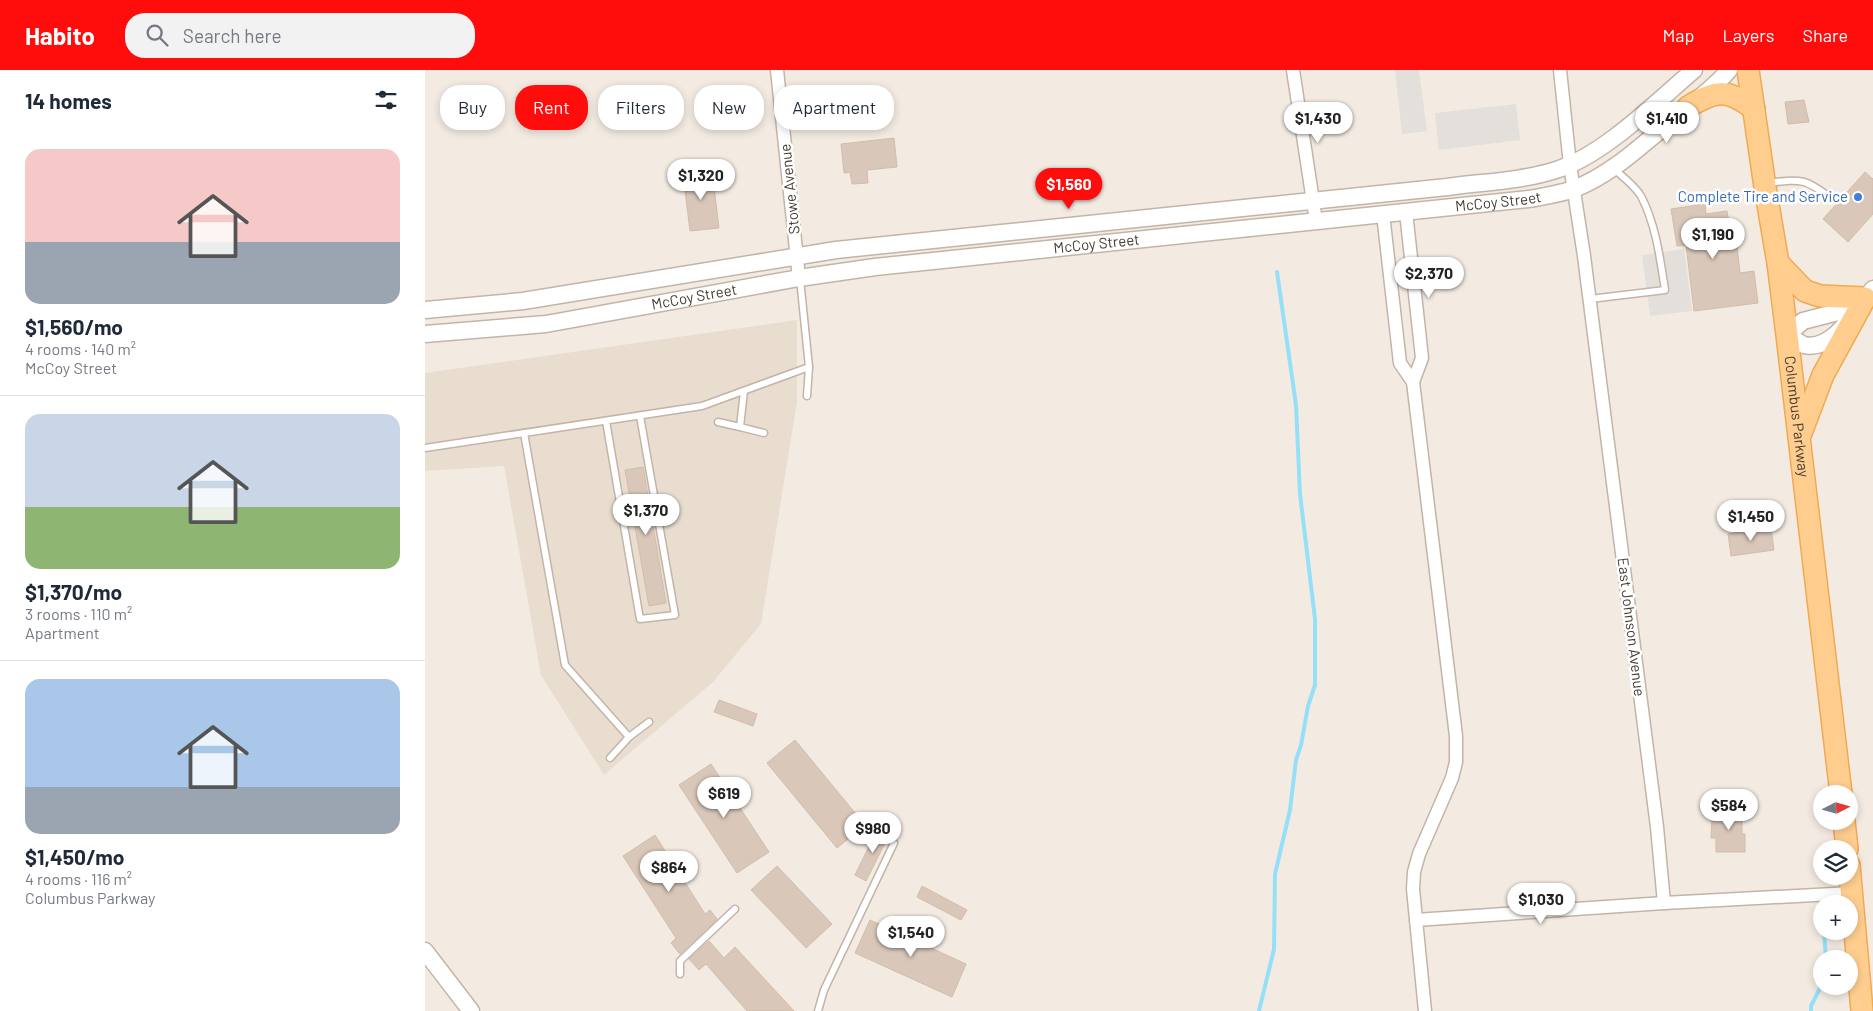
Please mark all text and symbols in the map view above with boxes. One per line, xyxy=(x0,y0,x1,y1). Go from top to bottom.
search box xyxy=(125,13,475,58)
text: Habito xyxy=(25,21,95,50)
icon: search xyxy=(143,21,171,49)
text: Search here xyxy=(183,24,282,47)
text: Map xyxy=(1662,24,1694,46)
text: Layers xyxy=(1722,24,1775,46)
text: Share xyxy=(1803,24,1848,46)
chip: Buy xyxy=(440,85,505,130)
chip: Rent xyxy=(515,85,588,130)
chip: Filters xyxy=(598,85,684,130)
chip: New xyxy=(694,85,764,130)
chip: Apartment xyxy=(774,85,894,130)
icon: filters xyxy=(372,86,400,114)
text: 14 homes xyxy=(25,88,112,113)
pin: $1,430 xyxy=(1277,102,1359,144)
pin: $1,410 xyxy=(1626,102,1708,144)
text: $1,430 xyxy=(1295,108,1341,127)
text: $1,410 xyxy=(1646,108,1688,127)
street label: Stowe Avenue xyxy=(775,143,803,235)
pin: $1,320 xyxy=(660,158,742,201)
text: $1,320 xyxy=(678,165,724,184)
pin: $1,560 xyxy=(1028,168,1110,210)
text: $1,560 xyxy=(1046,174,1092,193)
icon: home xyxy=(168,181,258,271)
street label: McCoy Street xyxy=(1454,187,1543,215)
place label: Complete Tire and Service xyxy=(1678,187,1848,205)
marker: Complete Tire and Service xyxy=(1852,191,1864,203)
pin: $1,190 xyxy=(1672,218,1754,260)
text: $1,190 xyxy=(1692,224,1734,243)
street label: McCoy Street xyxy=(1052,230,1140,256)
pin: $2,370 xyxy=(1388,256,1470,299)
text: $2,370 xyxy=(1405,263,1453,282)
street label: McCoy Street xyxy=(650,279,738,313)
text: $1,560/mo xyxy=(25,314,123,339)
text: 4 rooms · 140 m² xyxy=(25,339,136,358)
street label: Columbus Parkway xyxy=(1782,355,1814,478)
text: McCoy Street xyxy=(25,358,117,377)
icon: home xyxy=(168,447,258,537)
pin: $1,370 xyxy=(605,494,687,536)
text: $1,370 xyxy=(624,500,668,519)
pin: $1,450 xyxy=(1710,500,1792,542)
text: $1,450 xyxy=(1728,506,1774,525)
street label: East Johnson Avenue xyxy=(1615,557,1649,697)
text: $1,370/mo xyxy=(25,579,122,604)
text: 3 rooms · 110 m² xyxy=(25,604,132,623)
text: Apartment xyxy=(25,623,100,642)
icon: home xyxy=(168,712,258,802)
pin: $619 xyxy=(694,776,754,819)
text: $619 xyxy=(708,783,740,802)
north arrow xyxy=(1813,785,1857,830)
map controls xyxy=(1813,785,1858,995)
pin: $584 xyxy=(1699,788,1759,831)
text: $584 xyxy=(1711,795,1747,814)
pin: $980 xyxy=(843,812,903,854)
text: $980 xyxy=(855,818,891,837)
button: layers xyxy=(1813,840,1858,885)
text: $1,450/mo xyxy=(25,844,125,869)
pin: $864 xyxy=(639,850,699,893)
text: $864 xyxy=(651,857,687,876)
text: 4 rooms · 116 m² xyxy=(25,869,132,888)
pin: $1,030 xyxy=(1500,882,1582,925)
text: Columbus Parkway xyxy=(25,888,155,907)
text: $1,030 xyxy=(1518,889,1564,908)
button: + xyxy=(1813,895,1858,940)
pin: $1,540 xyxy=(870,916,952,958)
text: $1,540 xyxy=(888,922,934,941)
button: − xyxy=(1813,950,1858,995)

